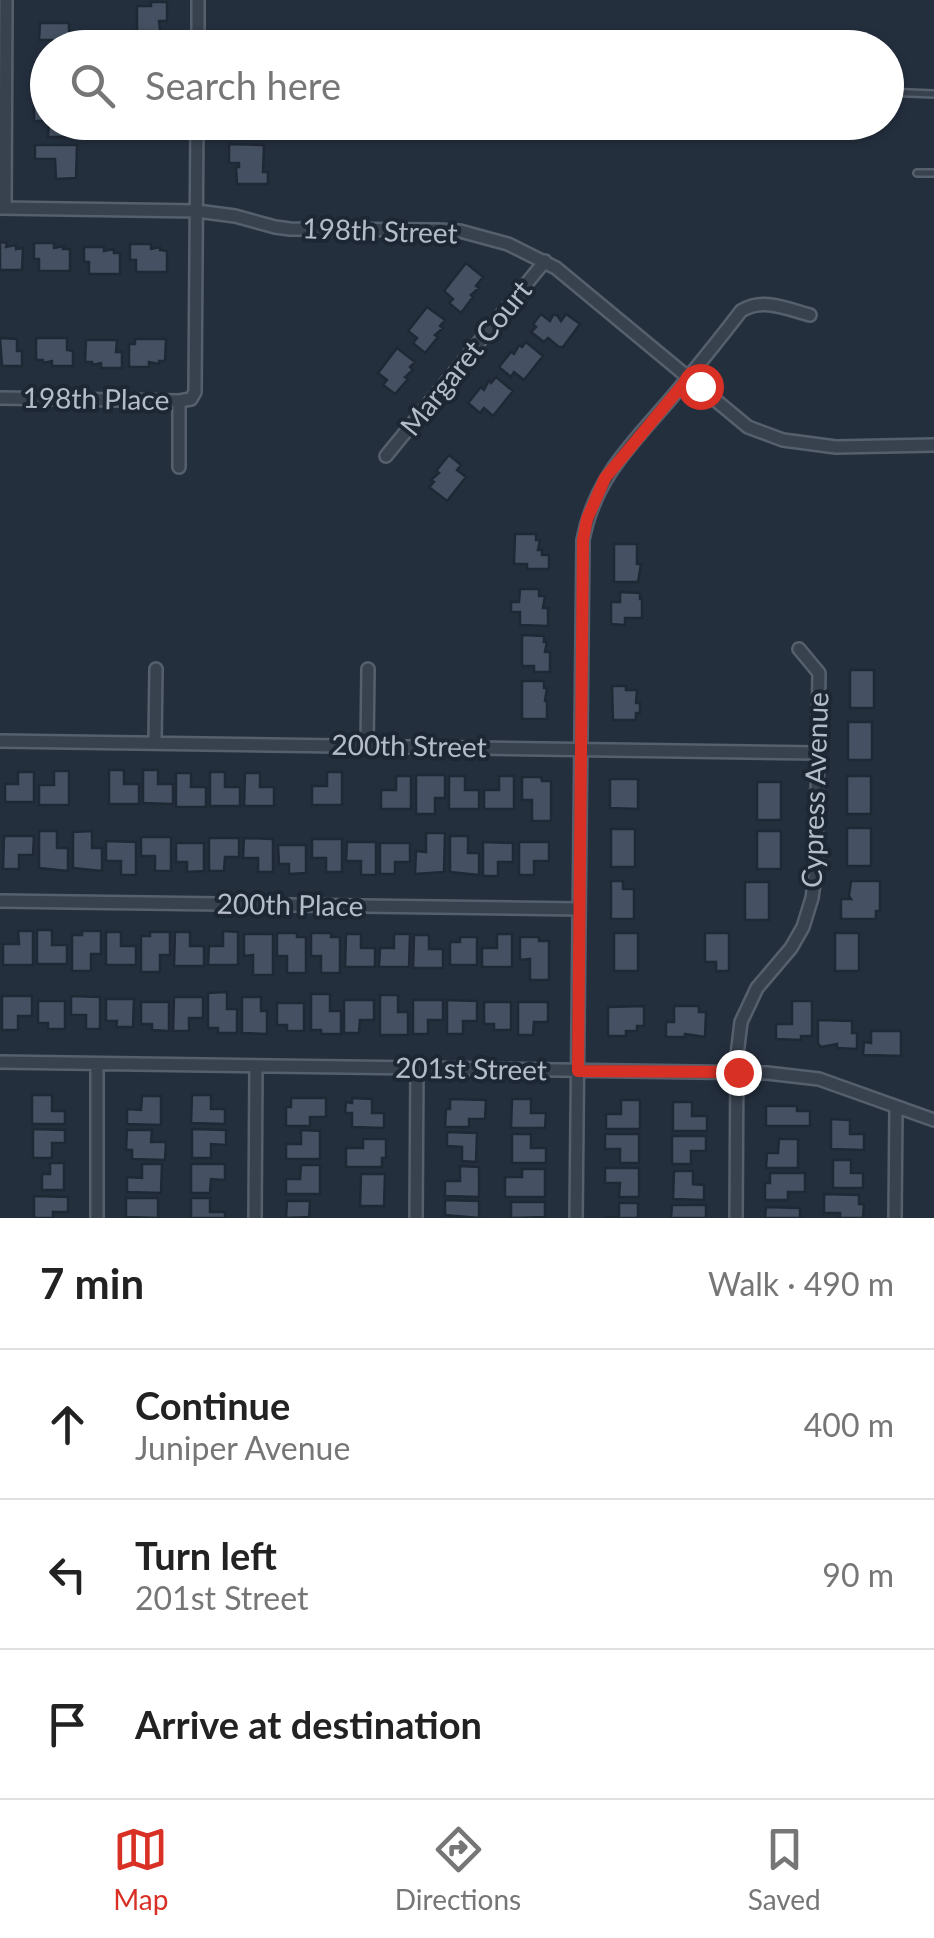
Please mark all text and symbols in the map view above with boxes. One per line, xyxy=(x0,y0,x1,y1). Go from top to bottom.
search box xyxy=(30,30,904,140)
icon: search xyxy=(65,58,120,113)
text: Search here xyxy=(145,62,341,108)
street label: 198th Street xyxy=(302,210,458,250)
street label: Margaret Court xyxy=(392,273,538,442)
route start xyxy=(678,364,724,410)
street label: 198th Place xyxy=(22,380,170,416)
street label: Cypress Avenue xyxy=(794,691,834,888)
street label: 200th Street xyxy=(331,727,487,763)
street label: 200th Place xyxy=(216,886,364,922)
street label: 201st Street xyxy=(395,1050,547,1086)
route end xyxy=(716,1050,762,1096)
text: 7 min xyxy=(40,1258,144,1308)
text: Walk · 490 m xyxy=(708,1264,894,1303)
text: Continue xyxy=(135,1382,290,1428)
icon: ahead xyxy=(40,1397,95,1452)
text: 400 m xyxy=(804,1405,894,1444)
text: Juniper Avenue xyxy=(135,1428,350,1467)
text: Turn left xyxy=(135,1532,277,1578)
icon: left xyxy=(40,1547,95,1602)
text: 90 m xyxy=(822,1555,894,1594)
text: 201st Street xyxy=(135,1578,308,1617)
icon: arrive xyxy=(40,1697,95,1752)
text: Arrive at destination xyxy=(135,1701,482,1747)
tab: Map xyxy=(113,1822,168,1916)
tab: Directions xyxy=(395,1822,521,1916)
tab: Saved xyxy=(748,1822,821,1916)

